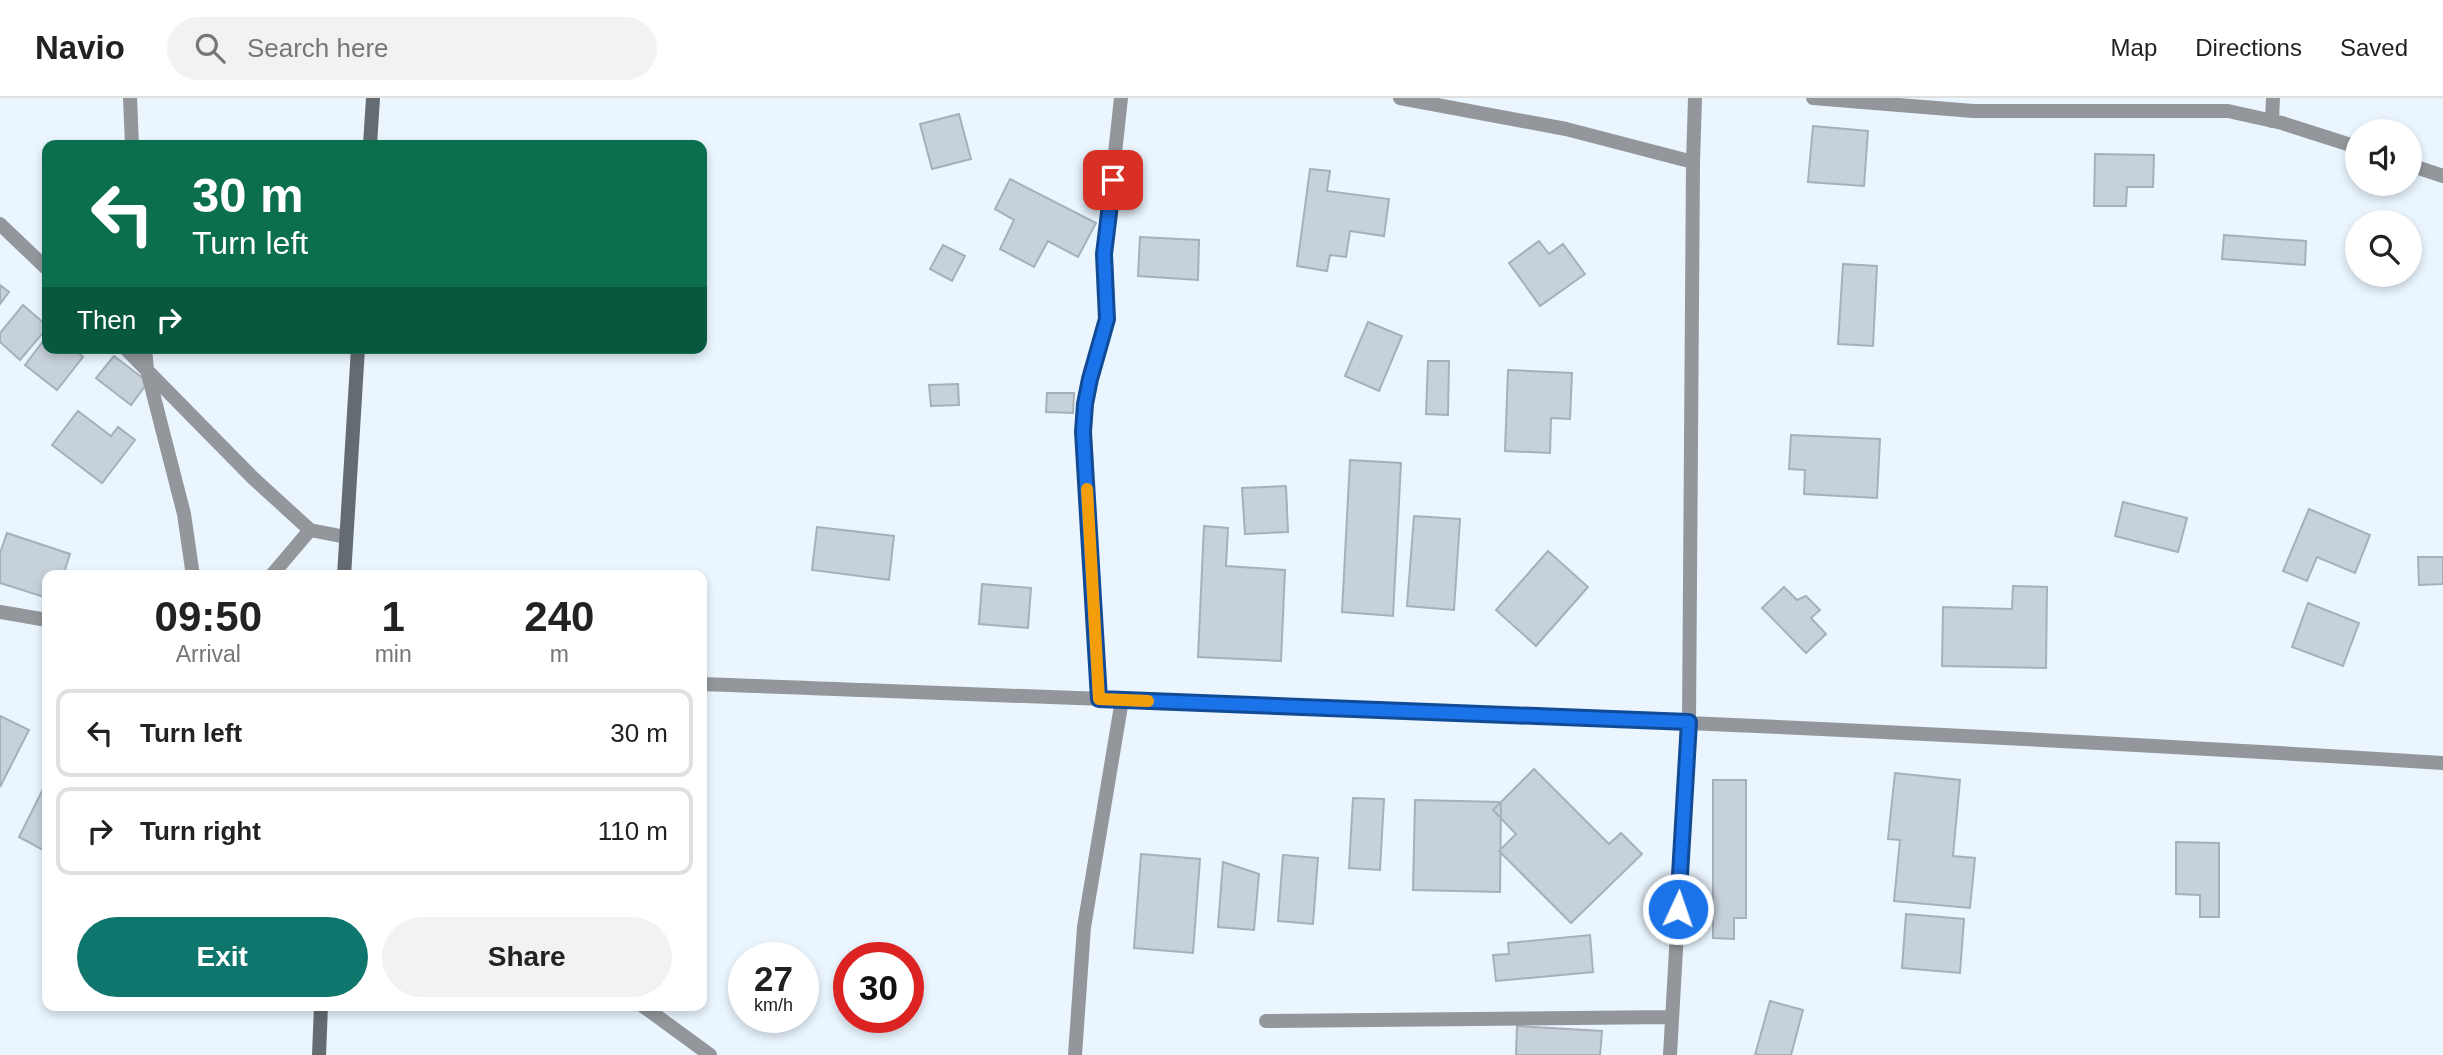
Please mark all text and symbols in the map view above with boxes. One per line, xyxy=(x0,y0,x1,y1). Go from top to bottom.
search box xyxy=(167,17,657,80)
text: Navio xyxy=(35,29,125,66)
icon: search xyxy=(191,29,229,67)
text: Search here xyxy=(247,33,389,63)
text: Map xyxy=(2111,34,2157,61)
text: Directions xyxy=(2195,34,2302,61)
text: Saved xyxy=(2340,34,2408,61)
map controls xyxy=(2345,119,2422,287)
button: sound xyxy=(2345,119,2422,196)
pin xyxy=(1083,150,1143,210)
icon: arrive xyxy=(1094,161,1132,199)
icon: left xyxy=(77,168,168,259)
text: 30 m xyxy=(192,168,304,222)
button: search xyxy=(2345,210,2422,287)
text: Turn left xyxy=(192,225,308,261)
icon: right xyxy=(150,301,188,339)
text: Then xyxy=(77,305,136,335)
text: 09:50 xyxy=(155,593,262,640)
text: 1 xyxy=(381,593,405,640)
text: 240 xyxy=(524,593,594,640)
text: Arrival xyxy=(176,641,241,667)
text: min xyxy=(375,641,412,667)
text: m xyxy=(550,641,569,667)
icon: left xyxy=(81,714,119,752)
text: Turn left xyxy=(140,718,242,748)
text: 30 m xyxy=(610,718,668,748)
icon: right xyxy=(81,812,119,850)
text: Turn right xyxy=(140,816,261,846)
text: 110 m xyxy=(598,816,668,846)
position arrow xyxy=(1641,872,1715,946)
button: Exit xyxy=(77,917,368,997)
button: Share xyxy=(382,917,672,997)
speed limit sign: 30 xyxy=(833,942,924,1033)
text: 27 xyxy=(754,959,793,998)
text: km/h xyxy=(754,995,793,1015)

